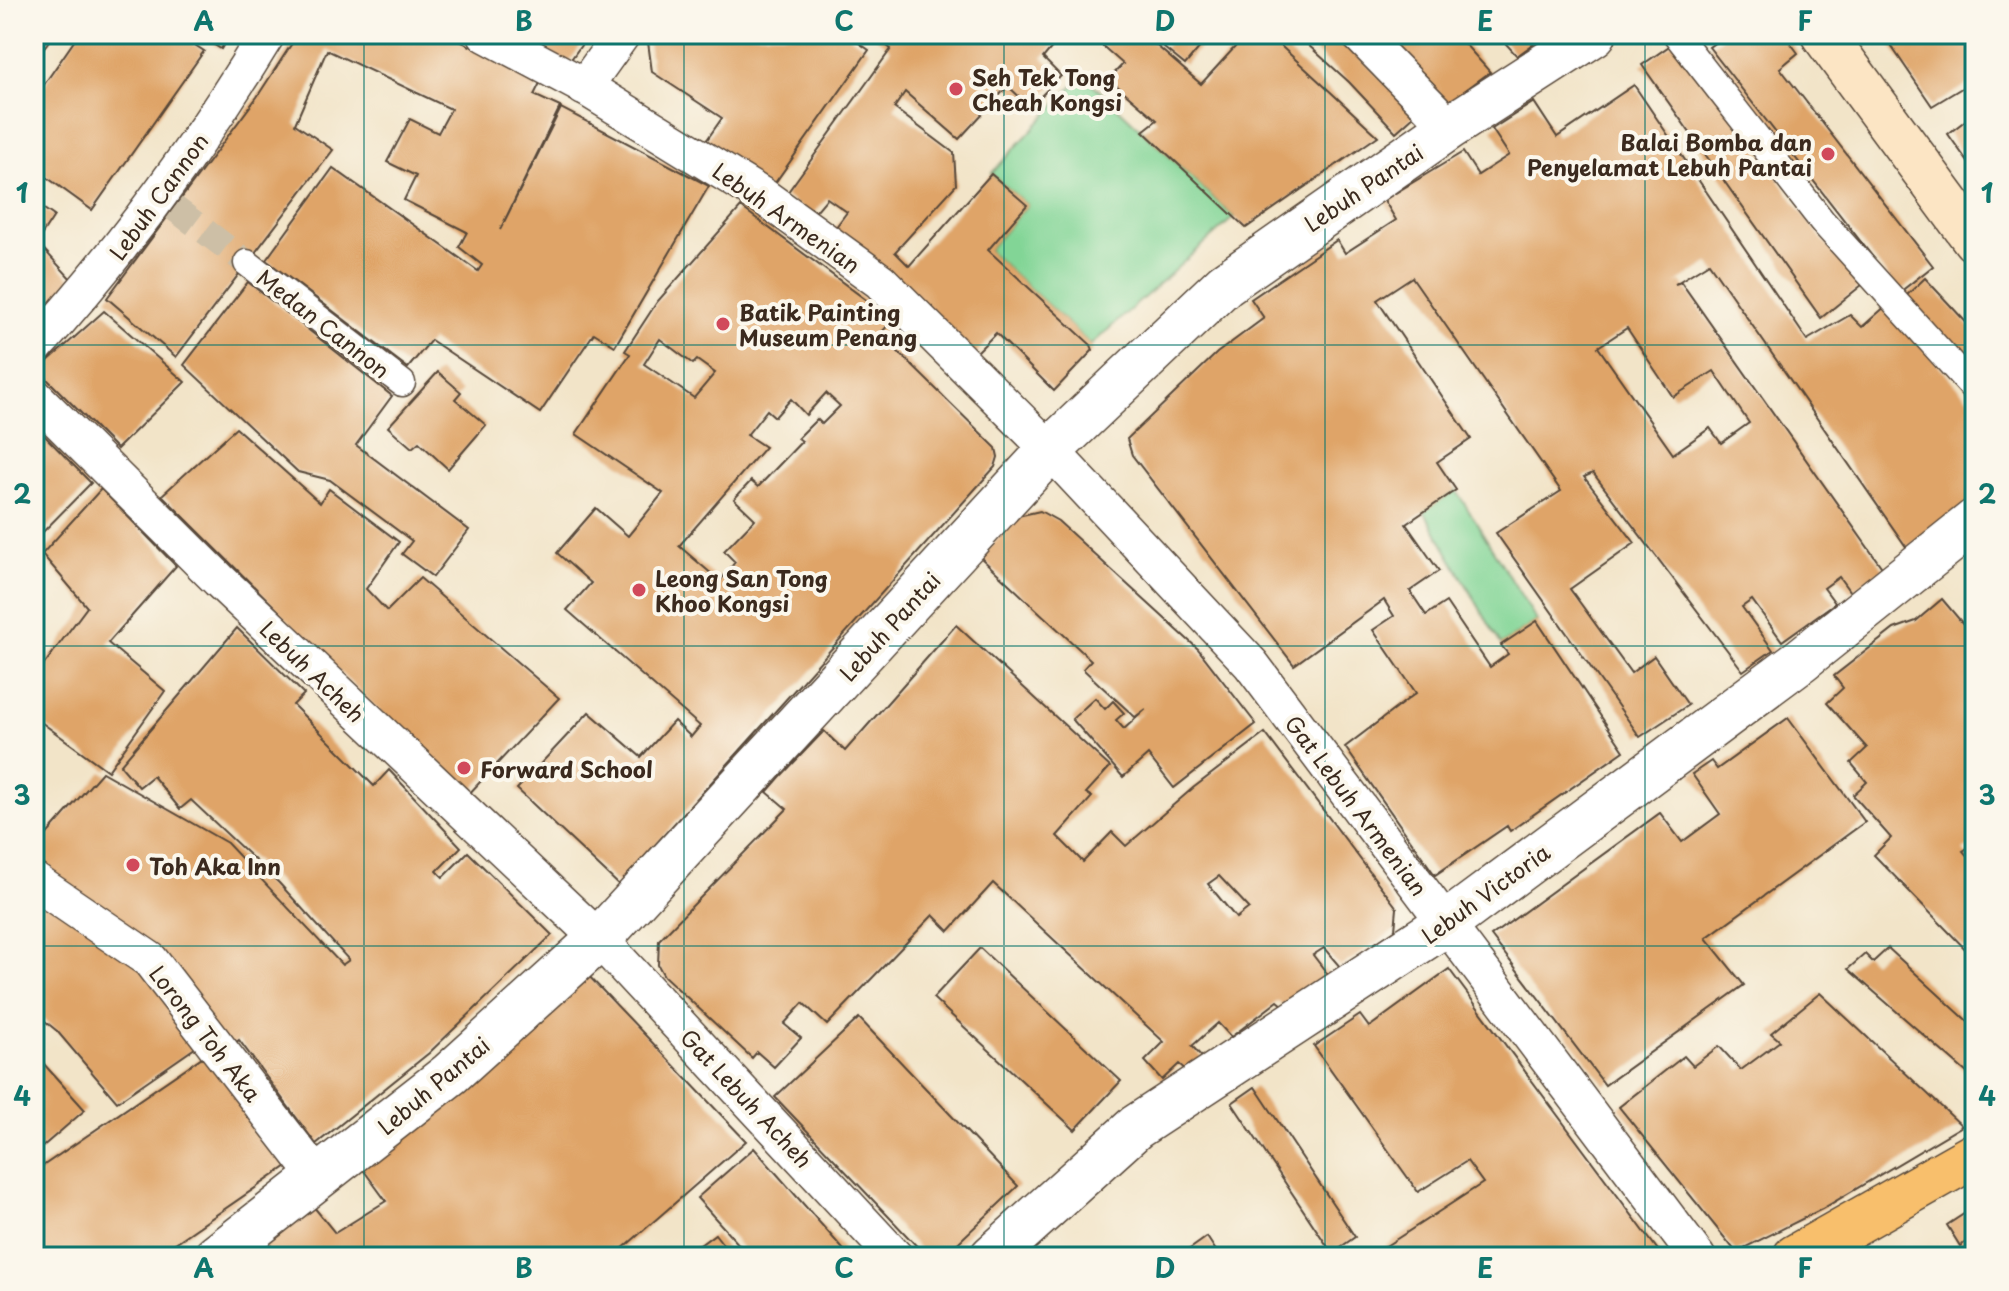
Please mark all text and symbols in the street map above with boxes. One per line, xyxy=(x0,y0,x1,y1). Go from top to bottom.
text: A xyxy=(194,1,214,40)
text: B xyxy=(515,1,533,40)
text: C xyxy=(834,1,854,40)
text: D xyxy=(1155,1,1175,40)
text: E xyxy=(1477,1,1493,40)
text: F xyxy=(1797,1,1813,40)
place label: Seh Tek Tong Cheah Kongsi xyxy=(972,60,1122,118)
marker: Seh Tek Tong Cheah Kongsi xyxy=(947,80,965,98)
place label: Balai Bomba dan Penyelamat Lebuh Pantai xyxy=(1527,125,1812,183)
street label: Lebuh Cannon xyxy=(101,126,215,266)
street label: Lebuh Pantai xyxy=(1297,135,1429,239)
marker: Balai Bomba dan Penyelamat Lebuh Pantai xyxy=(1819,145,1837,163)
street label: Lebuh Armenian xyxy=(707,154,867,280)
text: 1 xyxy=(16,173,28,212)
text: 1 xyxy=(1981,173,1993,212)
street label: Medan Cannon xyxy=(251,261,397,385)
place label: Batik Painting Museum Penang xyxy=(739,295,917,353)
marker: Batik Painting Museum Penang xyxy=(714,315,732,333)
text: 2 xyxy=(13,474,31,513)
text: 2 xyxy=(1978,474,1996,513)
place label: Leong San Tong Khoo Kongsi xyxy=(655,561,828,619)
street label: Lebuh Pantai xyxy=(831,564,947,688)
marker: Leong San Tong Khoo Kongsi xyxy=(630,581,648,599)
street label: Lebuh Acheh xyxy=(253,612,373,730)
street label: Gat Lebuh Armenian xyxy=(1278,708,1436,902)
place label: Forward School xyxy=(480,752,653,785)
marker: Forward School xyxy=(455,759,473,777)
text: 3 xyxy=(13,775,31,814)
text: 3 xyxy=(1978,775,1996,814)
street label: Lebuh Victoria xyxy=(1414,835,1556,951)
place label: Toh Aka Inn xyxy=(149,849,281,882)
marker: Toh Aka Inn xyxy=(124,856,142,874)
street label: Lorong Toh Aka xyxy=(142,958,270,1108)
street label: Gat Lebuh Acheh xyxy=(674,1021,820,1175)
street label: Lebuh Pantai xyxy=(370,1028,496,1142)
text: 4 xyxy=(13,1076,31,1115)
text: 4 xyxy=(1978,1076,1996,1115)
text: A xyxy=(194,1248,214,1287)
text: B xyxy=(515,1248,533,1287)
text: C xyxy=(834,1248,854,1287)
text: D xyxy=(1155,1248,1175,1287)
text: E xyxy=(1477,1248,1493,1287)
text: F xyxy=(1797,1248,1813,1287)

